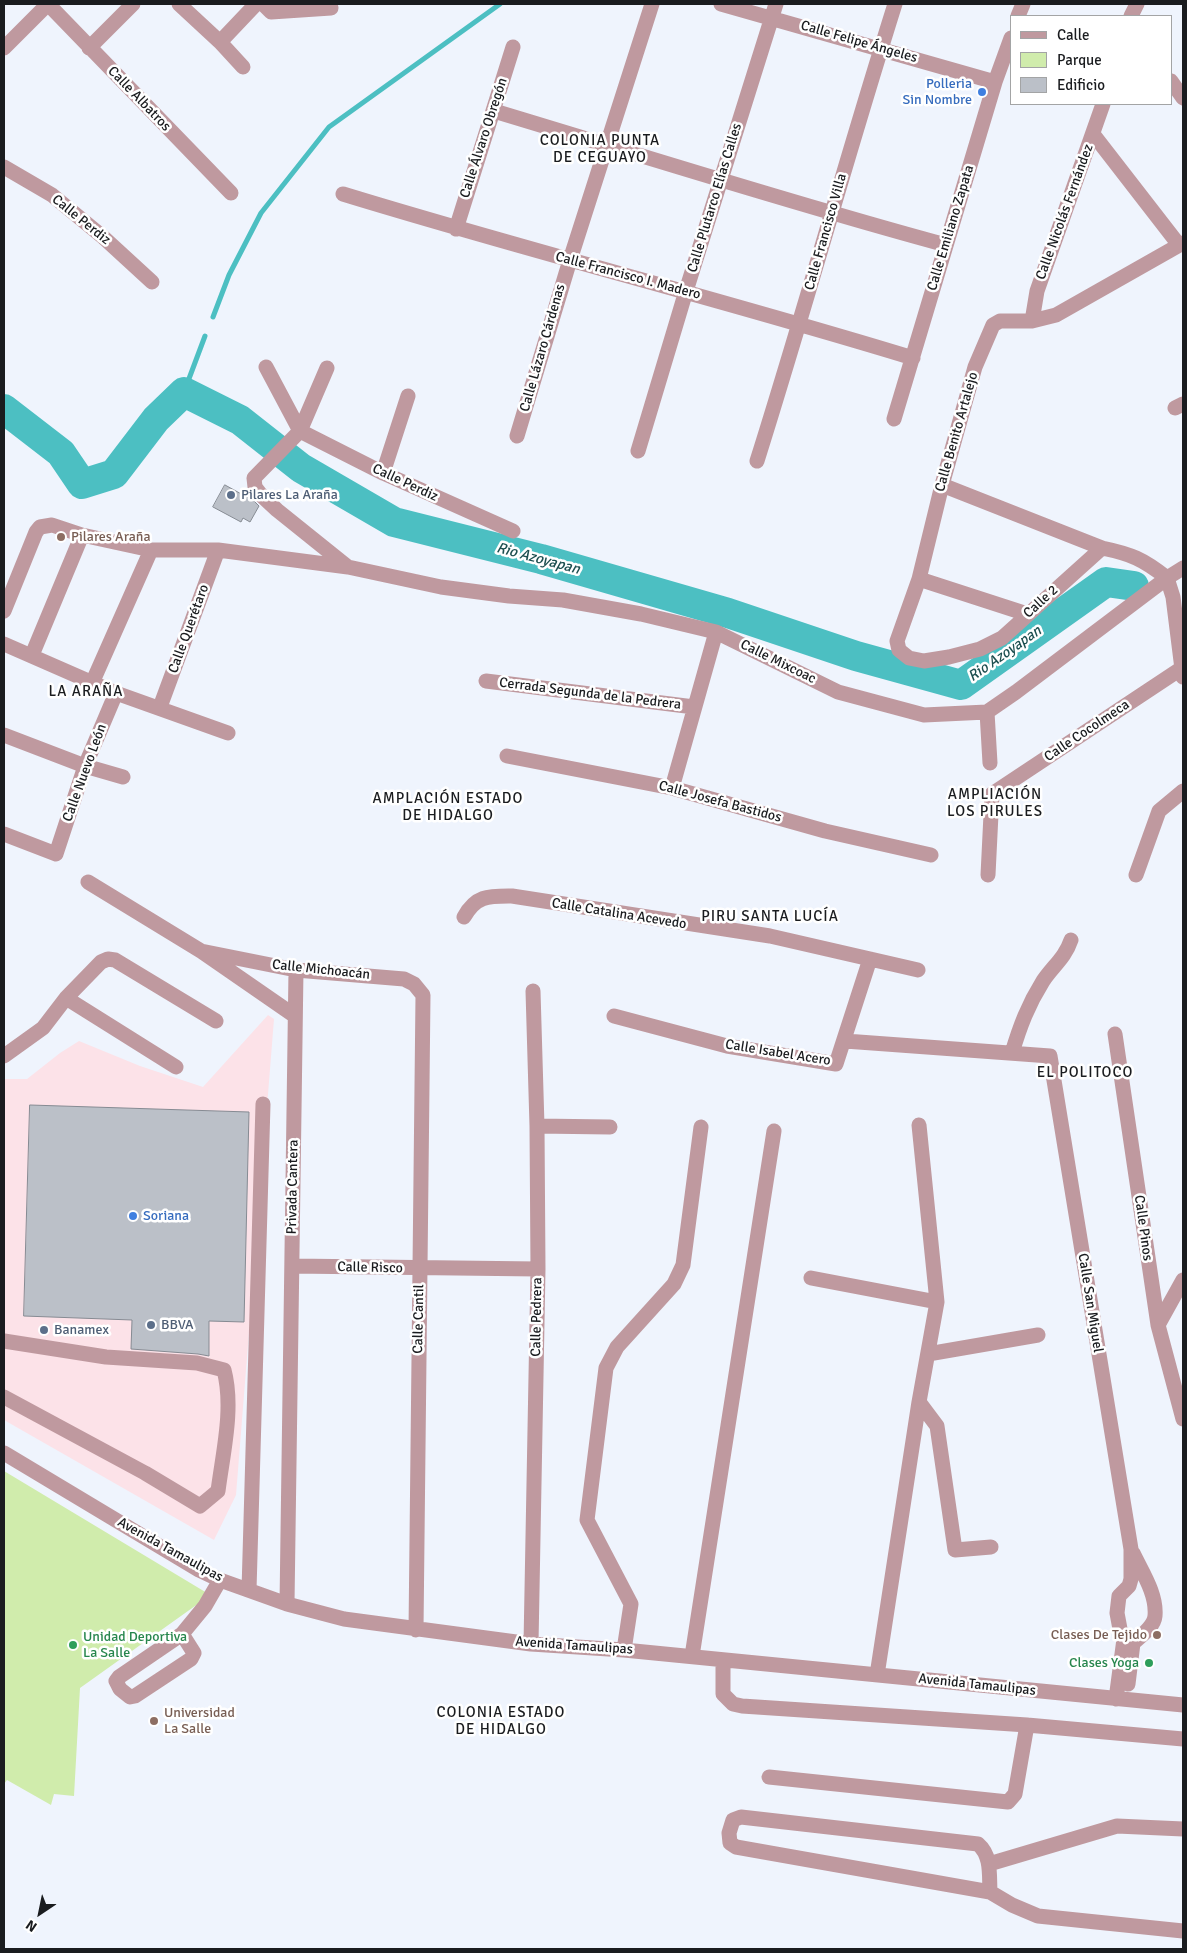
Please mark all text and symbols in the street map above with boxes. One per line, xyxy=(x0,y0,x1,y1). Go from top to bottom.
legend xyxy=(1010,15,1172,105)
street label: Calle Felipe Ángeles xyxy=(799,17,919,67)
text: Calle xyxy=(1057,26,1090,44)
text: Parque xyxy=(1057,51,1102,69)
street label: Calle Albatros xyxy=(104,63,174,135)
street label: Calle Álvaro Obregón xyxy=(457,76,511,200)
place label: Polleria Sin Nombre xyxy=(902,76,972,108)
text: Edificio xyxy=(1057,76,1105,94)
marker: Polleria Sin Nombre xyxy=(976,86,988,98)
street label: Calle Plutarco Elías Calles xyxy=(684,121,746,275)
district label: COLONIA PUNTA DE CEGUAYO xyxy=(538,132,662,167)
street label: Calle Nicolás Fernández xyxy=(1033,142,1097,282)
street label: Calle Emiliano Zapata xyxy=(924,163,978,293)
street label: Calle Francisco Villa xyxy=(801,172,851,292)
street label: Calle Perdiz xyxy=(48,191,114,249)
street label: Calle Francisco I. Madero xyxy=(554,249,702,303)
street label: Calle Lázaro Cárdenas xyxy=(517,282,569,414)
street label: Calle Benito Artalejo xyxy=(932,370,982,494)
street label: Calle Perdiz xyxy=(370,460,440,506)
place label: Pilares La Araña xyxy=(241,487,338,503)
marker: Pilares La Araña xyxy=(225,489,237,501)
place label: Pilares Araña xyxy=(71,529,151,545)
marker: Pilares Araña xyxy=(55,531,67,543)
water label: Rio Azoyapan xyxy=(494,539,582,579)
street label: Calle Querétaro xyxy=(165,582,213,676)
street label: Calle 2 xyxy=(1020,582,1062,622)
water label: Rio Azoyapan xyxy=(965,622,1045,686)
street label: Calle Mixcoac xyxy=(737,636,819,688)
street label: Cerrada Segunda de la Pedrera xyxy=(498,675,682,713)
district label: LA ARAÑA xyxy=(48,683,124,701)
street label: Calle Cocolmeca xyxy=(1041,696,1133,766)
street label: Calle Nuevo León xyxy=(60,722,110,824)
street label: Calle Josefa Bastidos xyxy=(657,778,783,826)
district label: AMPLIACIÓN LOS PIRULES xyxy=(946,786,1044,821)
district label: AMPLACIÓN ESTADO DE HIDALGO xyxy=(371,790,525,825)
street label: Calle Catalina Acevedo xyxy=(550,895,688,933)
district label: PIRU SANTA LUCÍA xyxy=(699,908,841,926)
street label: Calle Michoacán xyxy=(271,957,371,983)
street label: Calle Isabel Acero xyxy=(724,1036,832,1070)
district label: EL POLITOCO xyxy=(1035,1064,1135,1082)
street label: Privada Cantera xyxy=(284,1139,302,1235)
street label: Calle Pinos xyxy=(1130,1194,1156,1262)
place label: Soriana xyxy=(143,1208,189,1224)
marker: Soriana xyxy=(127,1210,139,1222)
street label: Calle San Miguel xyxy=(1074,1252,1106,1354)
street label: Calle Risco xyxy=(337,1259,403,1277)
street label: Calle Pedrera xyxy=(528,1277,546,1357)
street label: Calle Cantil xyxy=(410,1284,428,1354)
place label: BBVA xyxy=(161,1317,194,1333)
marker: BBVA xyxy=(145,1319,157,1331)
place label: Banamex xyxy=(54,1322,109,1338)
marker: Banamex xyxy=(38,1324,50,1336)
street label: Avenida Tamaulipas xyxy=(114,1514,226,1586)
place label: Clases De Tejido xyxy=(1051,1627,1147,1643)
place label: Unidad Deportiva La Salle xyxy=(83,1629,187,1661)
marker: Clases De Tejido xyxy=(1151,1629,1163,1641)
street label: Avenida Tamaulipas xyxy=(515,1634,633,1658)
marker: Unidad Deportiva La Salle xyxy=(67,1639,79,1651)
place label: Clases Yoga xyxy=(1069,1655,1139,1671)
marker: Clases Yoga xyxy=(1143,1657,1155,1669)
street label: Avenida Tamaulipas xyxy=(917,1670,1037,1700)
district label: COLONIA ESTADO DE HIDALGO xyxy=(435,1704,567,1739)
place label: Universidad La Salle xyxy=(164,1705,235,1738)
marker: Universidad La Salle xyxy=(148,1715,160,1727)
north arrow xyxy=(15,1888,65,1938)
text: N xyxy=(23,1916,40,1936)

